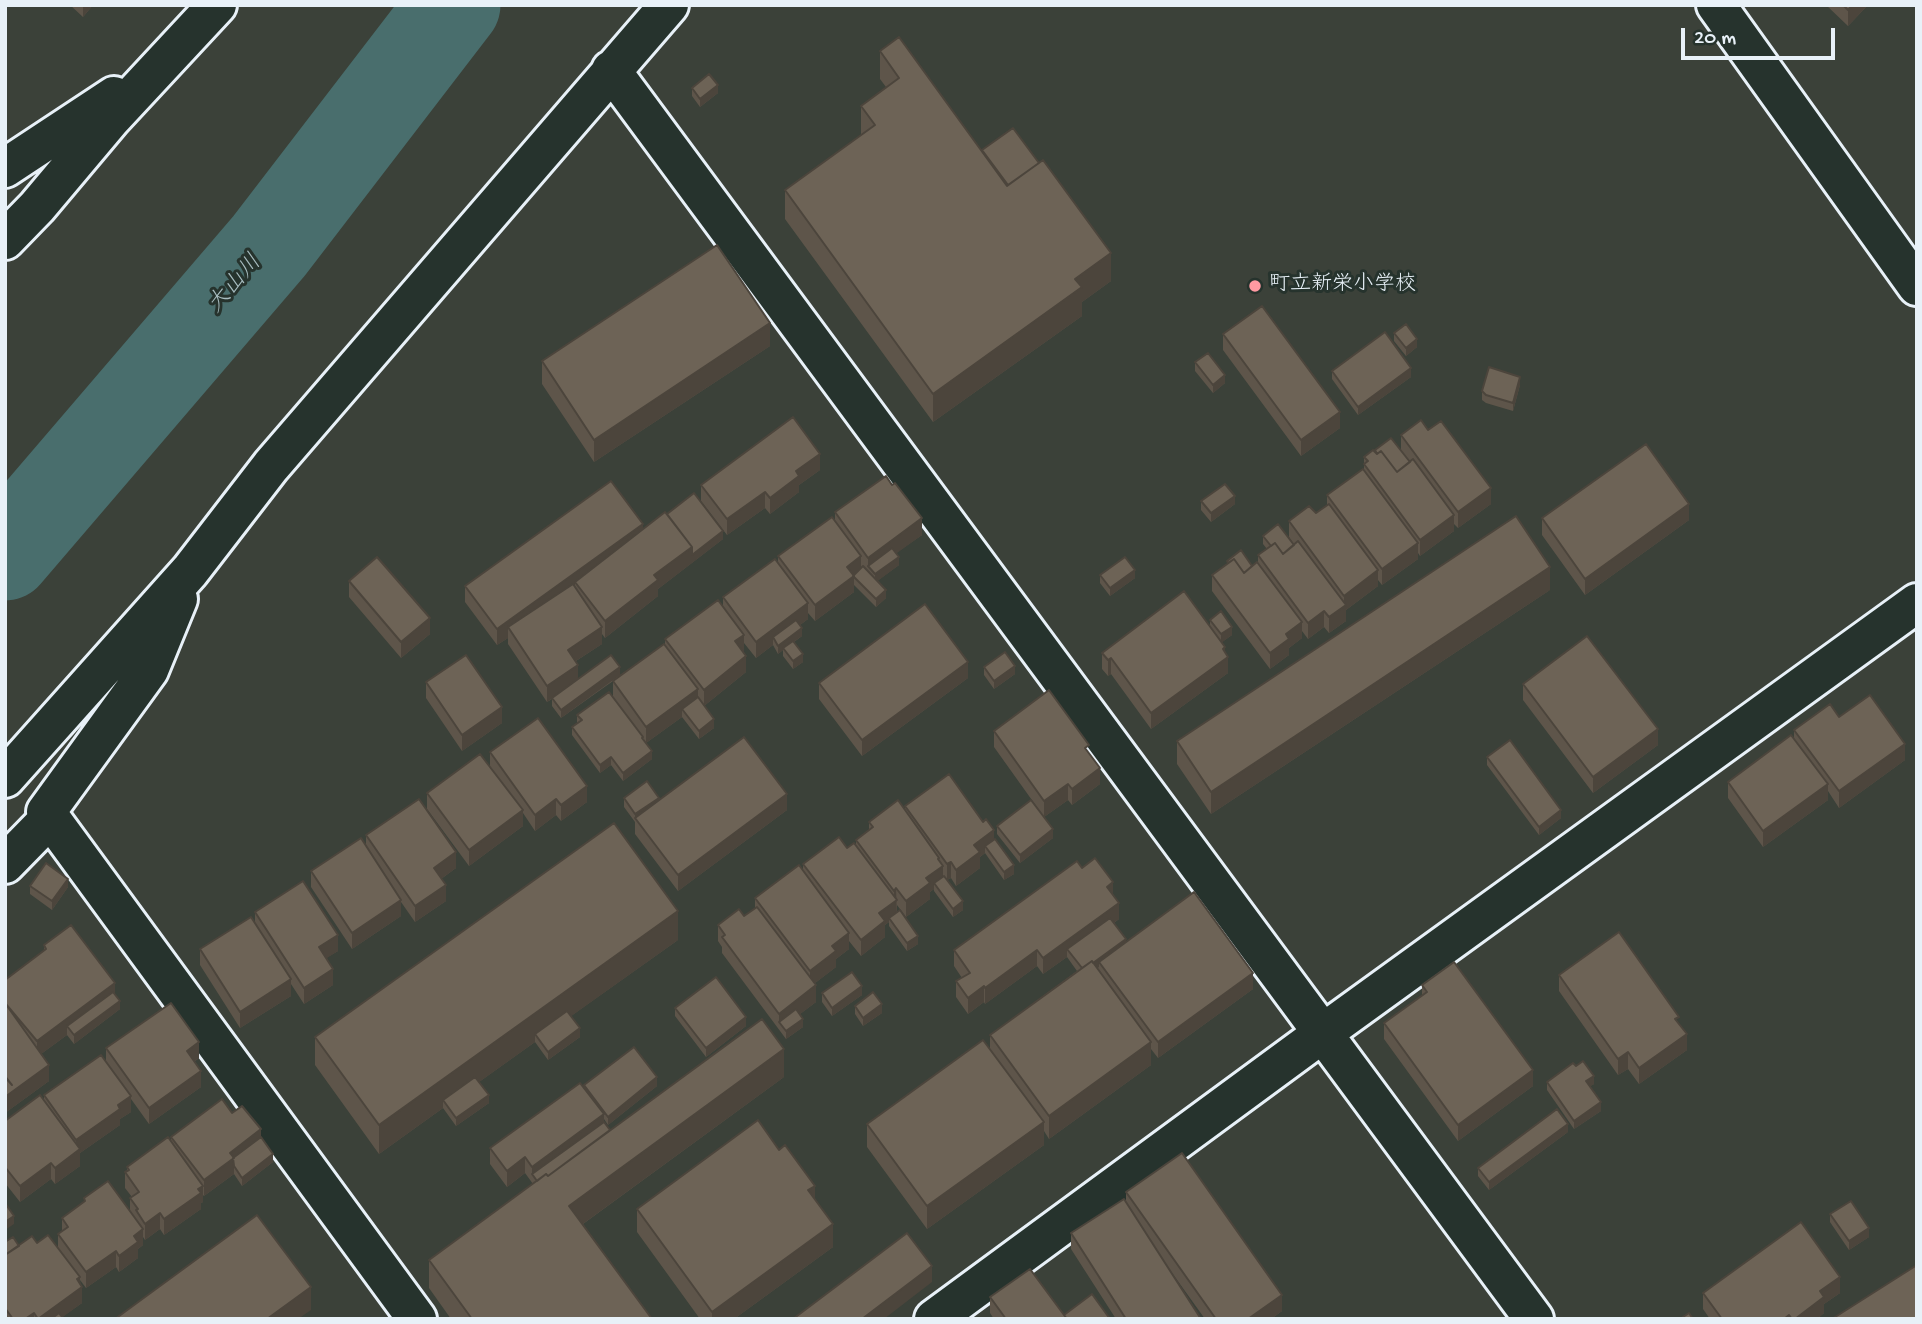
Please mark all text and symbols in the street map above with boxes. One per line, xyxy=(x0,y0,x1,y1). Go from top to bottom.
scale bar xyxy=(1684,14,1838,58)
text: 20 m xyxy=(1694,27,1736,52)
water label: 大山川 xyxy=(203,250,269,320)
place label: 町立新栄小学校 xyxy=(1269,273,1416,299)
marker: 町立新栄小学校 xyxy=(1247,278,1263,294)

